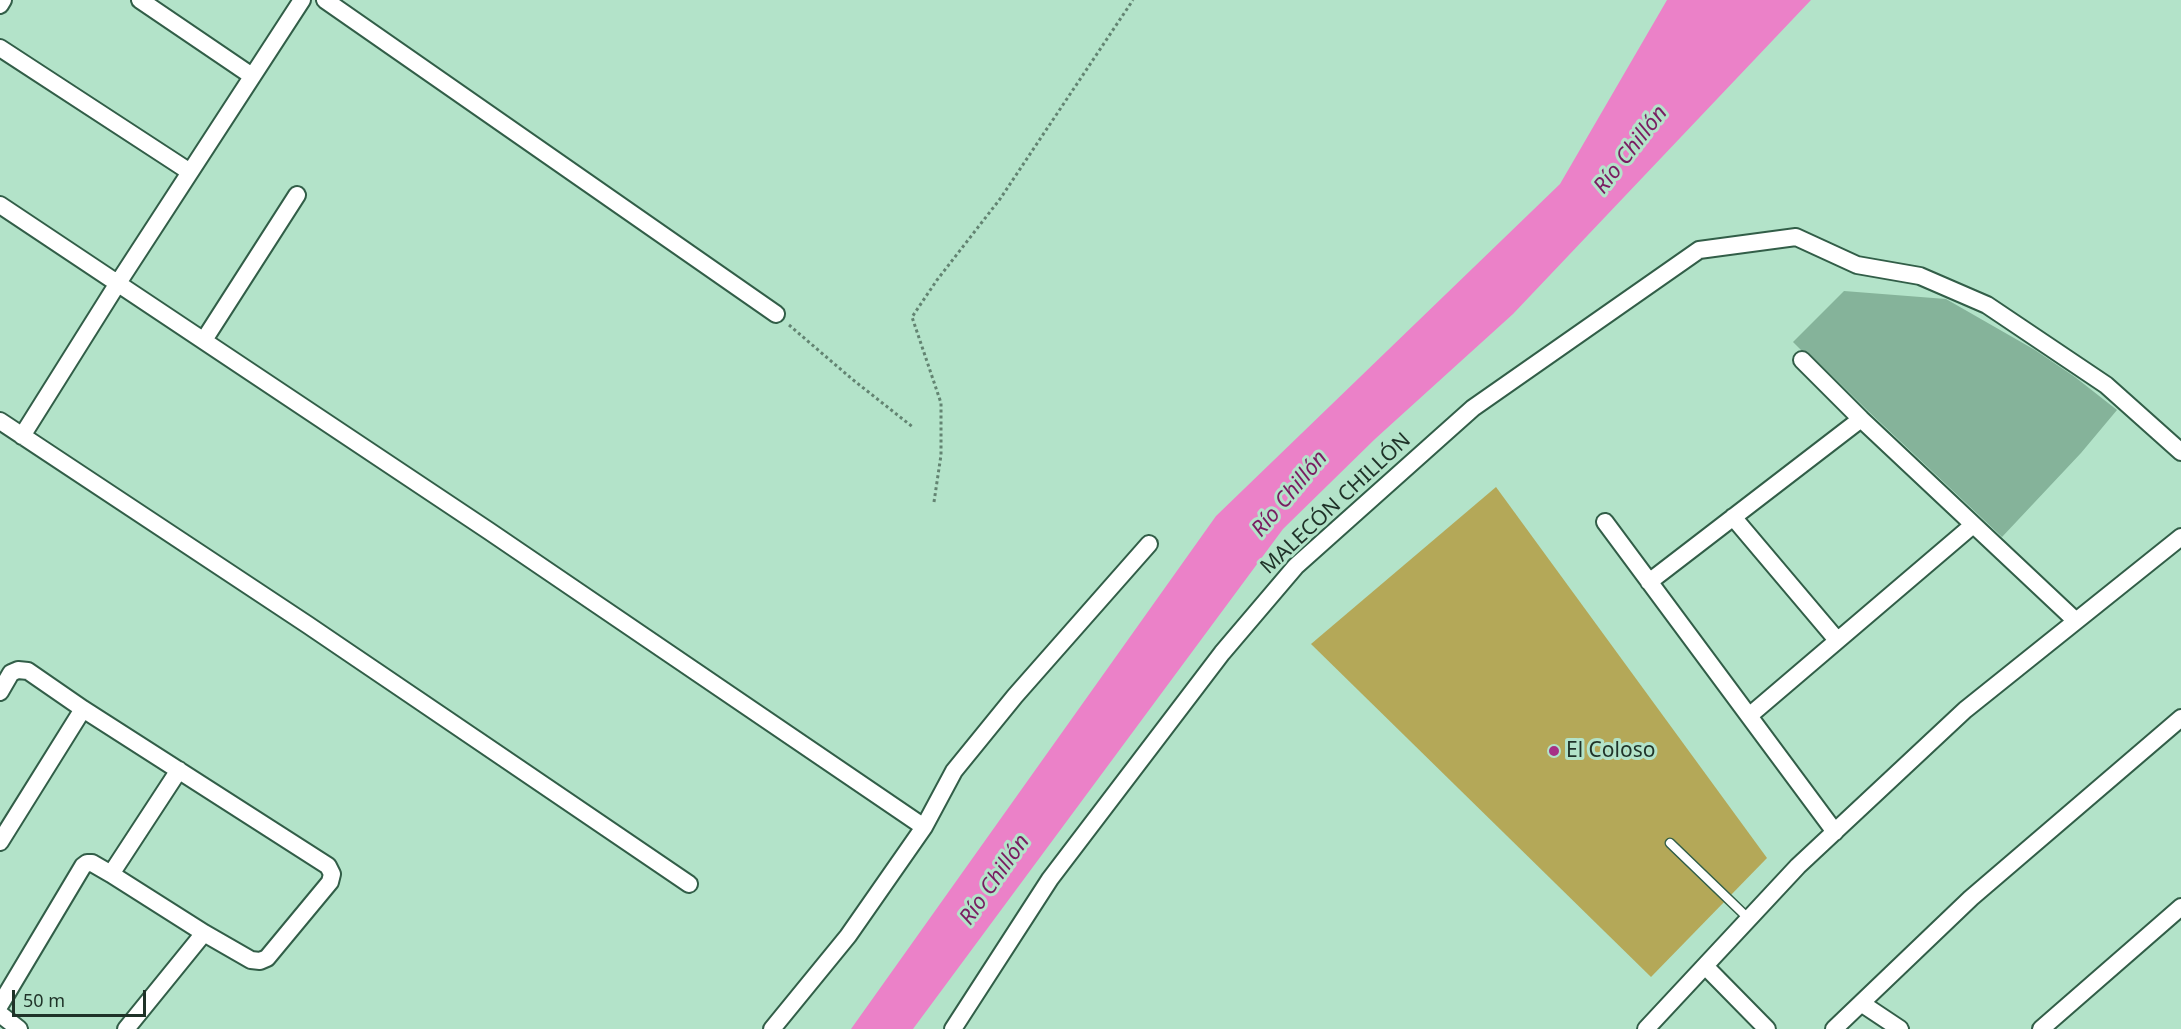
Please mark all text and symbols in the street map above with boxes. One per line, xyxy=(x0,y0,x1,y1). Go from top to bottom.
water label: Río Chillón xyxy=(1589,101,1673,199)
street label: MALECÓN CHILLÓN xyxy=(1256,428,1416,580)
water label: Río Chillón xyxy=(1246,446,1334,542)
place label: El Coloso xyxy=(1566,738,1655,764)
marker: El Coloso xyxy=(1547,744,1561,758)
water label: Río Chillón xyxy=(954,830,1036,930)
scale bar xyxy=(15,978,148,1016)
text: 50 m xyxy=(23,988,65,1012)

